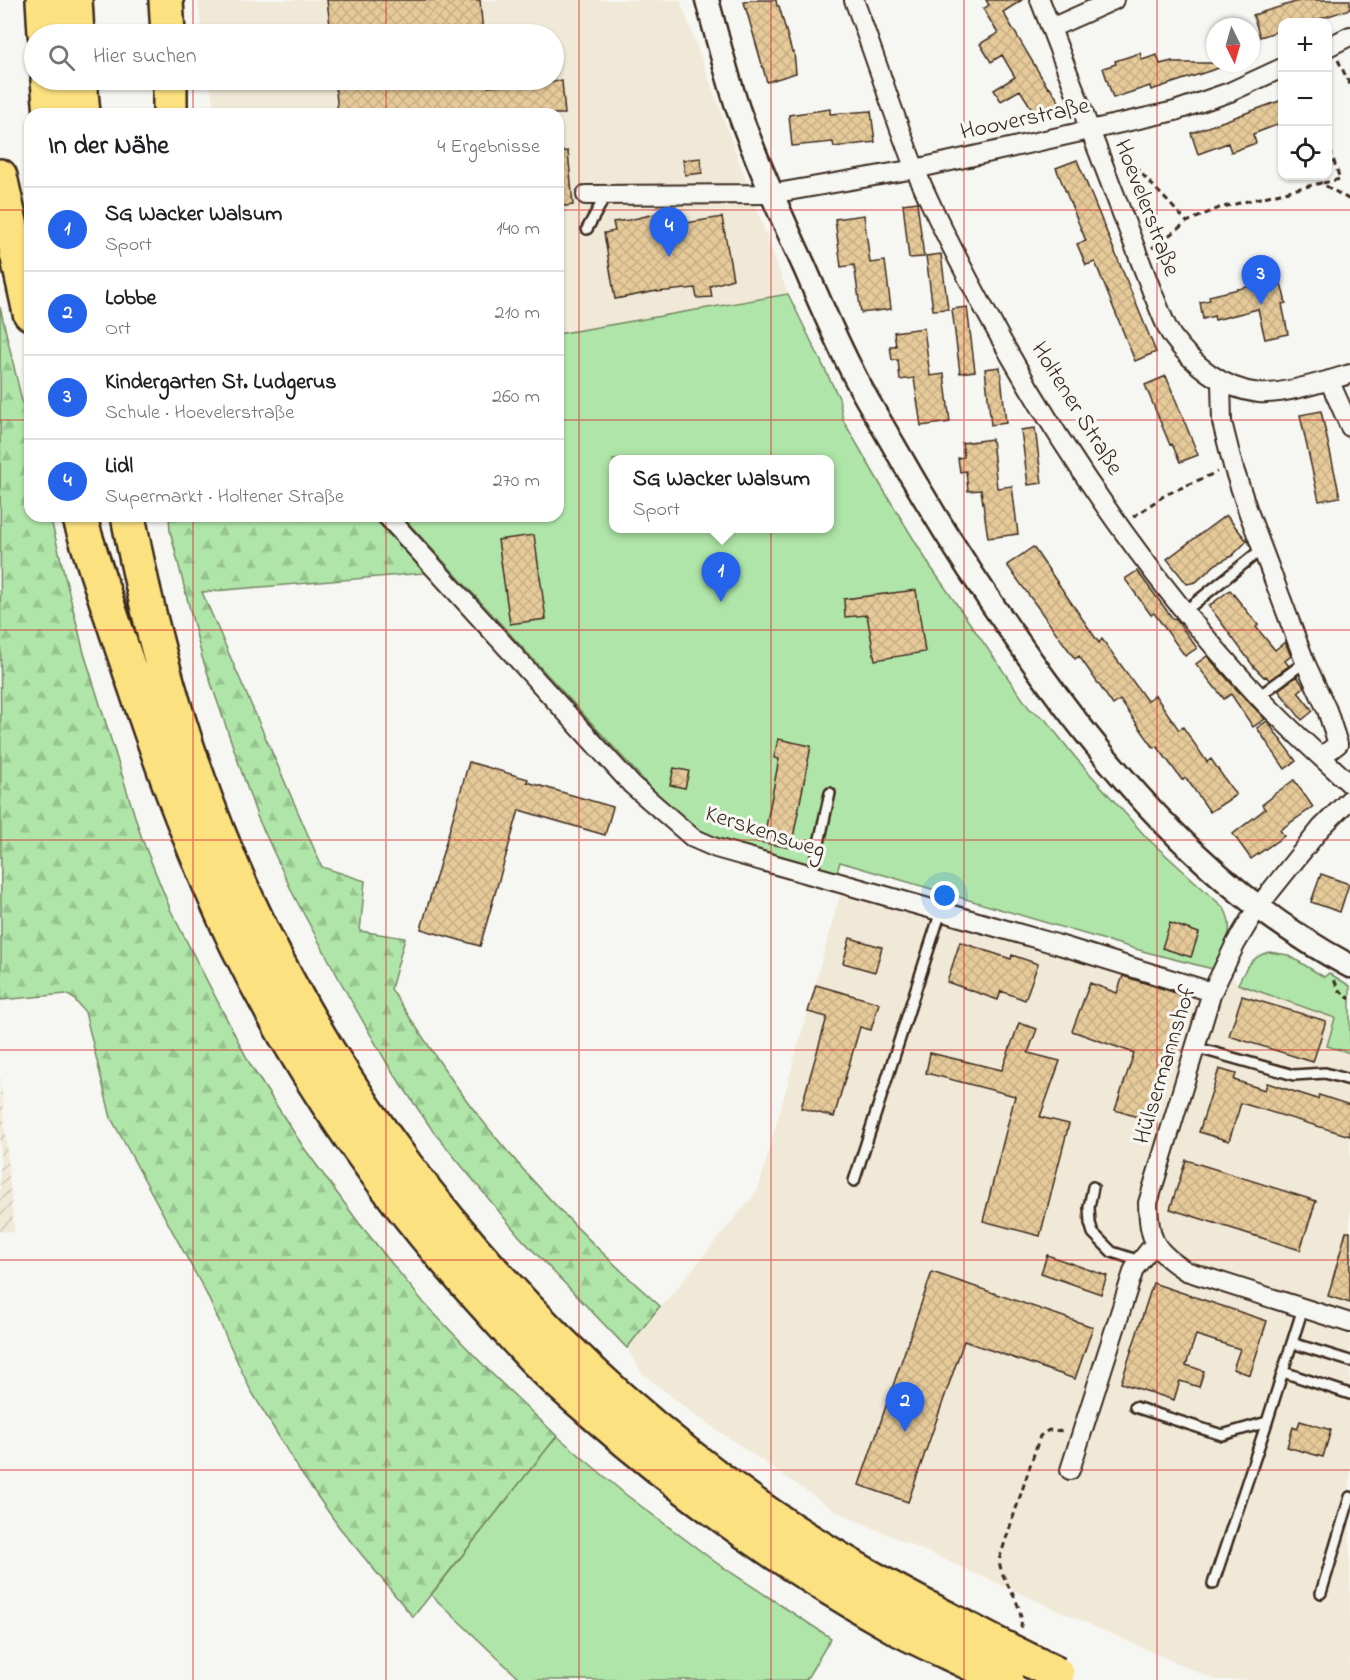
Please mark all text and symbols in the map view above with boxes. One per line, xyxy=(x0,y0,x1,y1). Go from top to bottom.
north arrow xyxy=(1206,18,1260,72)
map controls xyxy=(1278,18,1332,180)
button: + xyxy=(1278,18,1332,72)
search box xyxy=(24,24,564,90)
icon: search xyxy=(45,41,78,74)
text: Hier suchen xyxy=(93,41,197,73)
button: − xyxy=(1278,72,1332,126)
street label: Hooverstraße xyxy=(957,89,1093,151)
button: locate xyxy=(1278,126,1332,180)
text: In der Nähe xyxy=(48,128,169,166)
text: 4 Ergebnisse xyxy=(437,133,540,162)
street label: Hoevelerstraße xyxy=(1104,134,1188,282)
text: SG Wacker Walsum xyxy=(105,199,282,231)
pin: 4 xyxy=(650,208,688,257)
text: 1 xyxy=(64,215,71,244)
text: 140 m xyxy=(496,215,540,244)
text: Sport xyxy=(105,231,152,260)
pin: 3 xyxy=(1242,256,1280,305)
text: Lobbe xyxy=(105,283,156,315)
text: 2 xyxy=(63,299,72,328)
text: 210 m xyxy=(495,299,540,328)
text: Ort xyxy=(105,315,131,344)
street label: Holtener Straße xyxy=(1021,335,1131,483)
text: Kindergarten St. Ludgerus xyxy=(105,367,337,399)
text: 3 xyxy=(63,383,72,412)
text: 260 m xyxy=(492,383,540,412)
text: Schule · Hoevelerstraße xyxy=(105,399,294,428)
text: Lidl xyxy=(105,451,133,483)
popup xyxy=(609,455,834,533)
text: SG Wacker Walsum xyxy=(633,464,810,496)
text: 4 xyxy=(63,467,72,496)
text: 270 m xyxy=(493,467,540,496)
text: Supermarkt · Holtener Straße xyxy=(105,483,344,512)
text: Sport xyxy=(633,496,680,525)
pin: 1 xyxy=(702,552,740,602)
street label: Kerskensweg xyxy=(700,797,830,869)
your location xyxy=(930,881,959,910)
street label: Hülsermannshof xyxy=(1125,980,1207,1149)
pin: 2 xyxy=(886,1382,924,1432)

